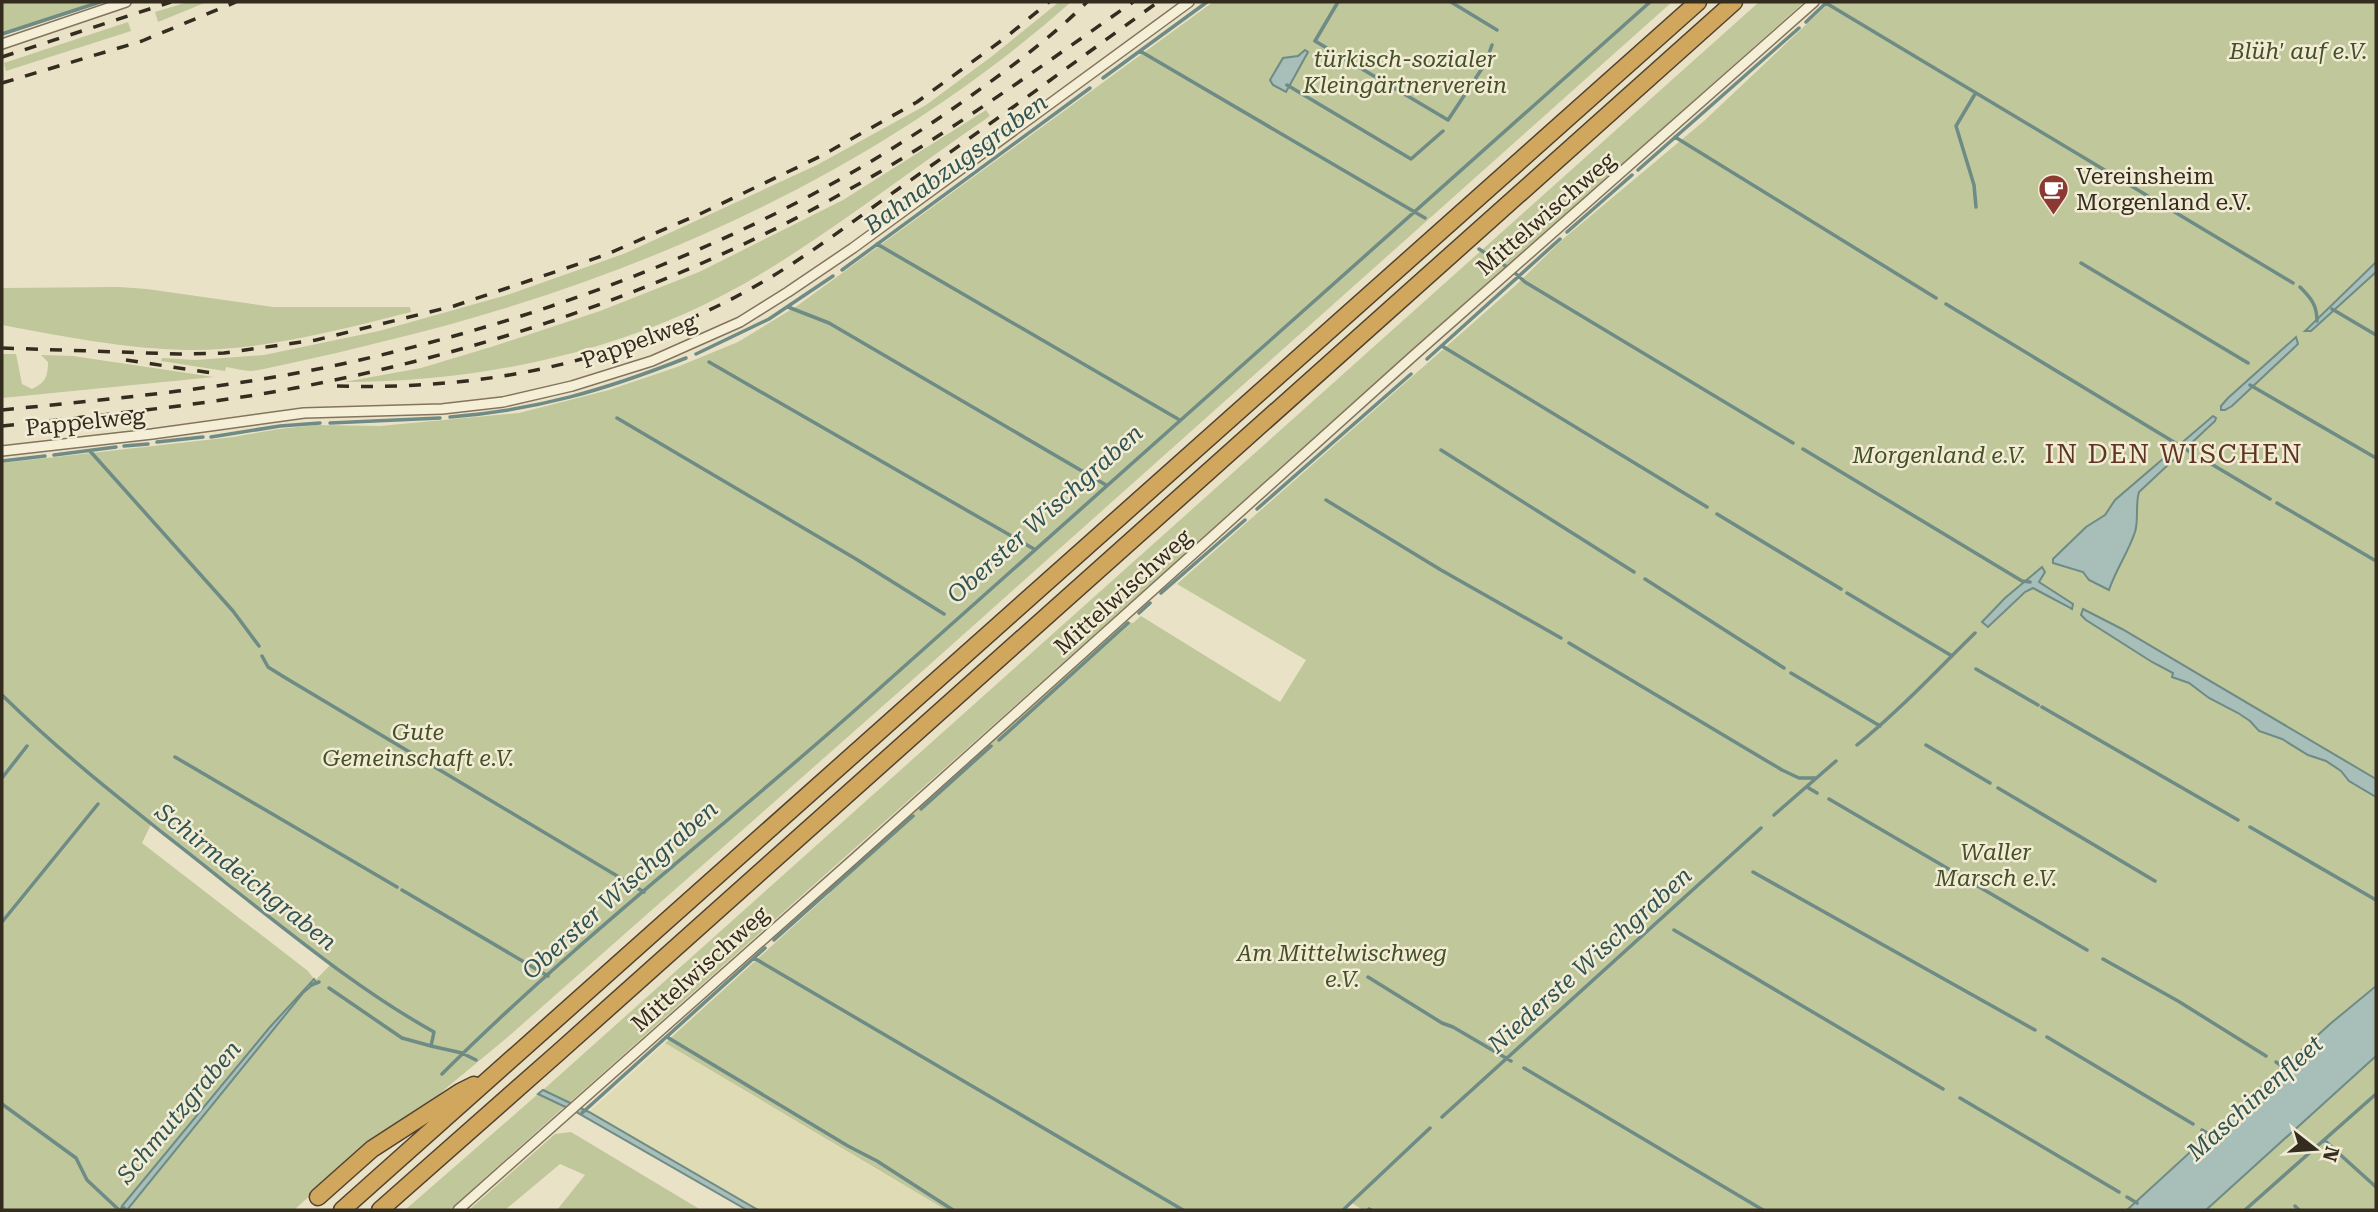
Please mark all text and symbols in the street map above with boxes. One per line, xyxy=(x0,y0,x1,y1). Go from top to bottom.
park label: Blüh' auf e.V. xyxy=(2228,38,2367,65)
park label: türkisch-sozialer Kleingärtnerverein xyxy=(1302,46,1507,99)
water label: Bahnabzugsgraben xyxy=(858,88,1053,241)
street label: Mittelwischweg xyxy=(1471,146,1621,282)
place label: Vereinsheim Morgenland e.V. xyxy=(2076,163,2251,216)
cafe icon: Vereinsheim Morgenland e.V. xyxy=(2036,172,2070,216)
street label: Pappelweg xyxy=(578,308,700,374)
street label: Pappelweg xyxy=(24,402,146,442)
water label: Oberster Wischgraben xyxy=(942,419,1148,609)
district label: IN DEN WISCHEN xyxy=(2044,439,2304,469)
park label: Morgenland e.V. xyxy=(1852,442,2025,469)
street label: Mittelwischweg xyxy=(1049,523,1197,661)
park label: Gute Gemeinschaft e.V. xyxy=(322,719,514,772)
water label: Oberster Wischgraben xyxy=(517,795,723,985)
water label: Schirmdeichgraben xyxy=(149,797,342,956)
park label: Waller Marsch e.V. xyxy=(1934,839,2057,892)
water label: Niederste Wischgraben xyxy=(1482,861,1698,1059)
street label: Mittelwischweg xyxy=(626,900,774,1038)
park label: Am Mittelwischweg e.V. xyxy=(1235,940,1447,993)
water label: Maschinenfleet xyxy=(2181,1030,2329,1167)
water label: Schmutzgraben xyxy=(110,1035,247,1190)
north arrow xyxy=(2280,1114,2350,1184)
text: N xyxy=(2318,1143,2344,1165)

